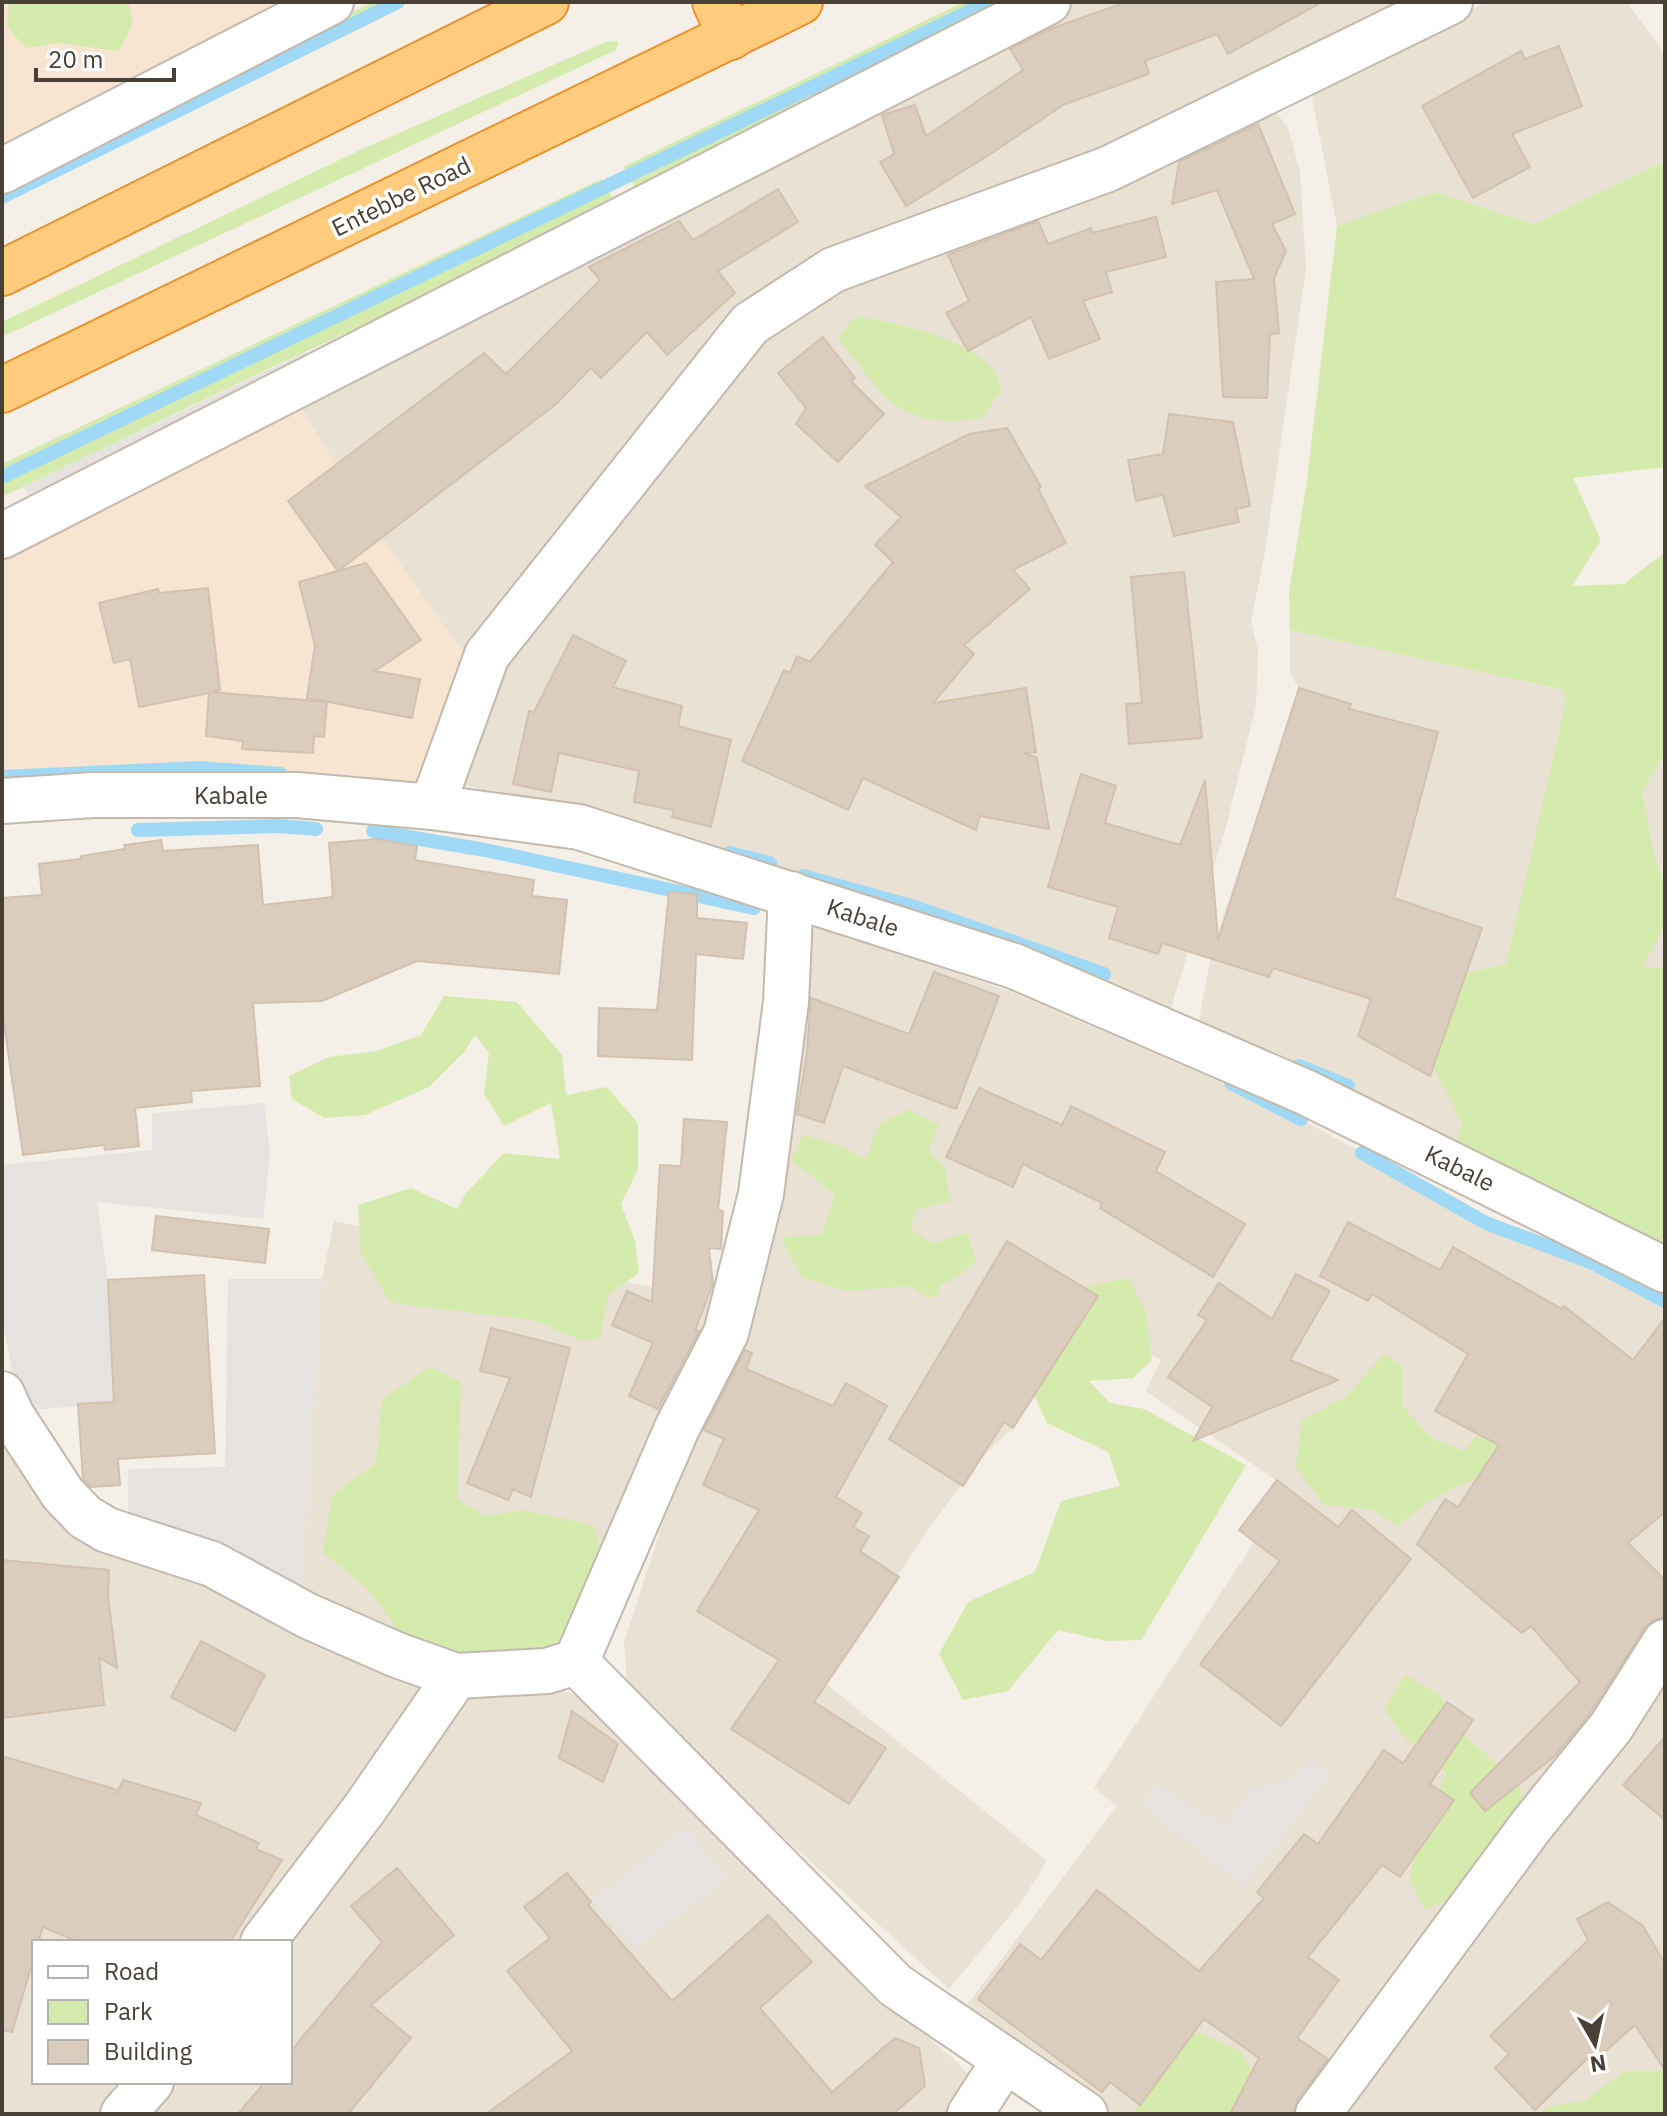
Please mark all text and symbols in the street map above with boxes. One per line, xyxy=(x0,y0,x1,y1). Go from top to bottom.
scale bar xyxy=(36,32,174,82)
text: 20 m xyxy=(48,43,103,75)
street label: Entebbe Road xyxy=(326,149,476,243)
street label: Kabale xyxy=(194,779,268,811)
street label: Kabale xyxy=(823,890,903,944)
street label: Kabale xyxy=(1420,1137,1500,1199)
legend xyxy=(32,1940,292,2084)
text: Road xyxy=(104,1955,159,1987)
text: Park xyxy=(104,1995,153,2027)
north arrow xyxy=(1555,2004,1635,2084)
text: Building xyxy=(104,2035,192,2067)
text: N xyxy=(1588,2049,1608,2080)

